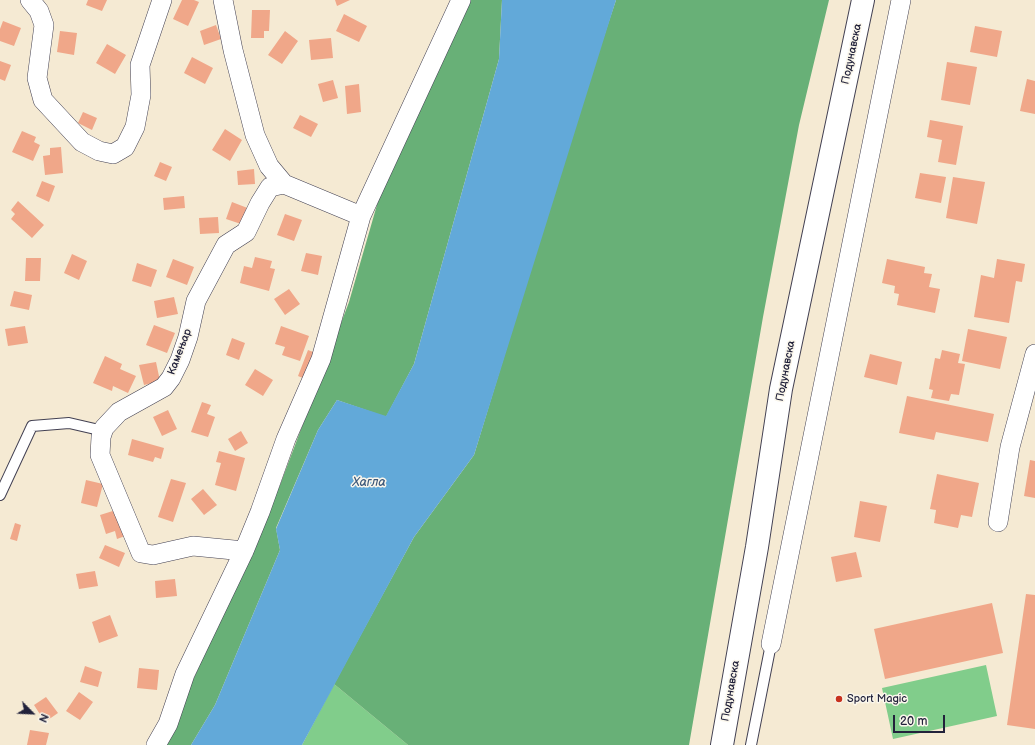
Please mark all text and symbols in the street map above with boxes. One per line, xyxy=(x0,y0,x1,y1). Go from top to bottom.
street label: Подунавска xyxy=(839,23,865,85)
street label: Камењар xyxy=(165,327,195,377)
street label: Подунавска xyxy=(774,340,798,402)
water label: Хагла xyxy=(353,476,385,490)
street label: Подунавска xyxy=(719,660,743,722)
place label: Sport Magic xyxy=(847,692,907,706)
north arrow xyxy=(12,693,52,733)
marker: Sport Magic xyxy=(834,694,844,704)
scale bar xyxy=(895,707,947,733)
text: N xyxy=(36,712,51,724)
text: 20 m xyxy=(900,714,927,729)

